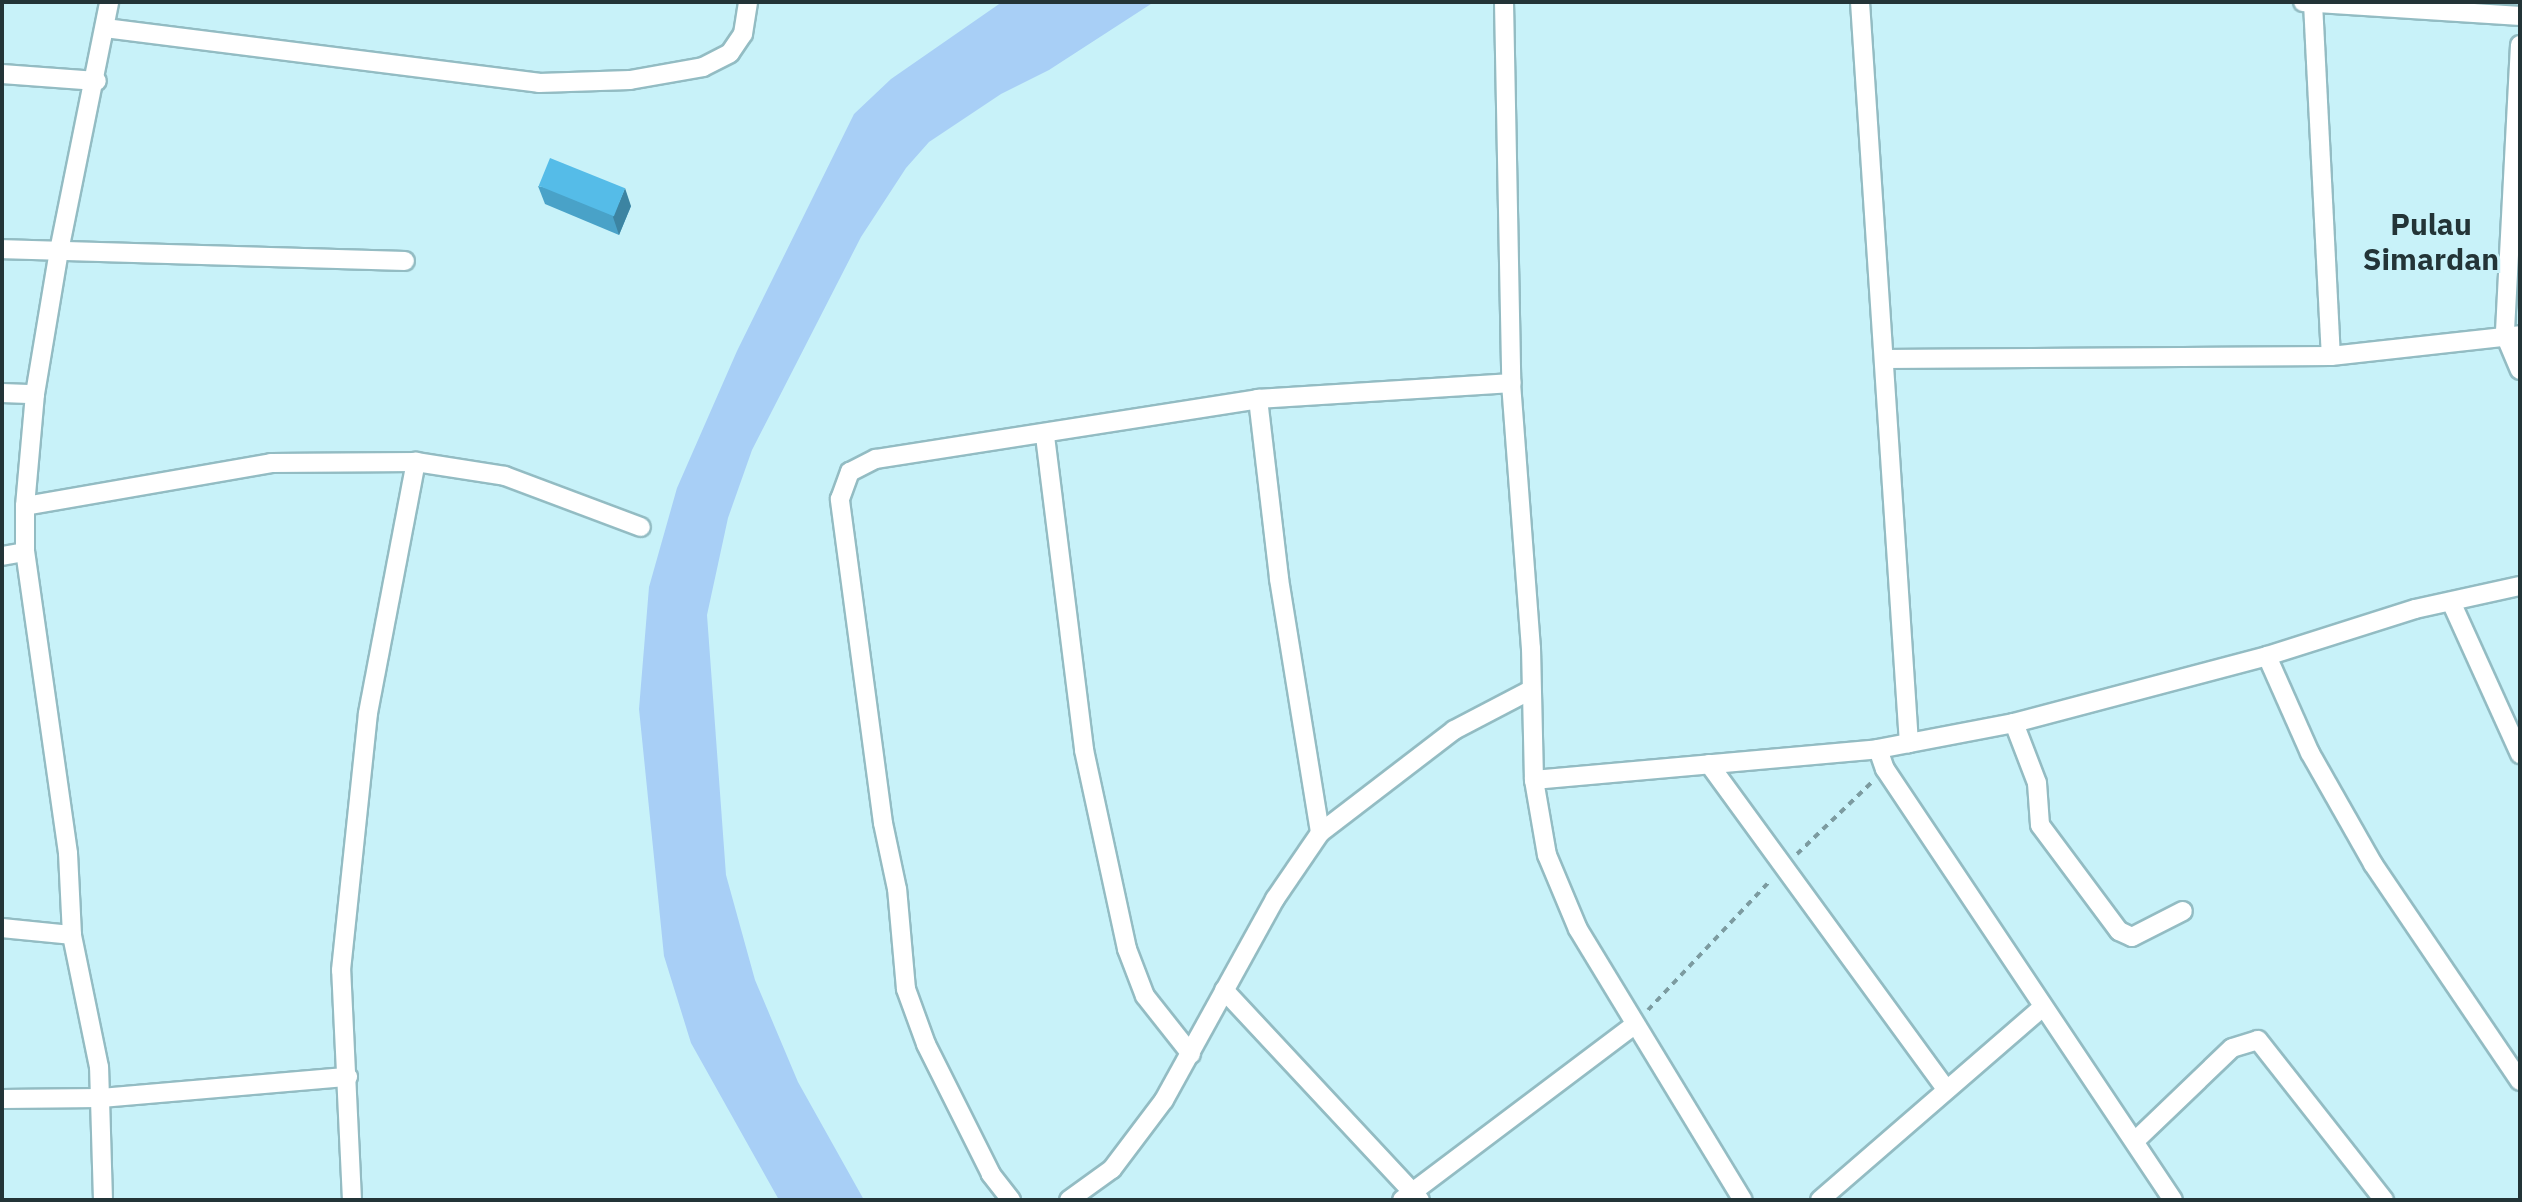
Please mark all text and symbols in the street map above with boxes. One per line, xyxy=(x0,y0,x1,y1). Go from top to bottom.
district label: Pulau Simardan xyxy=(2363,206,2499,276)

